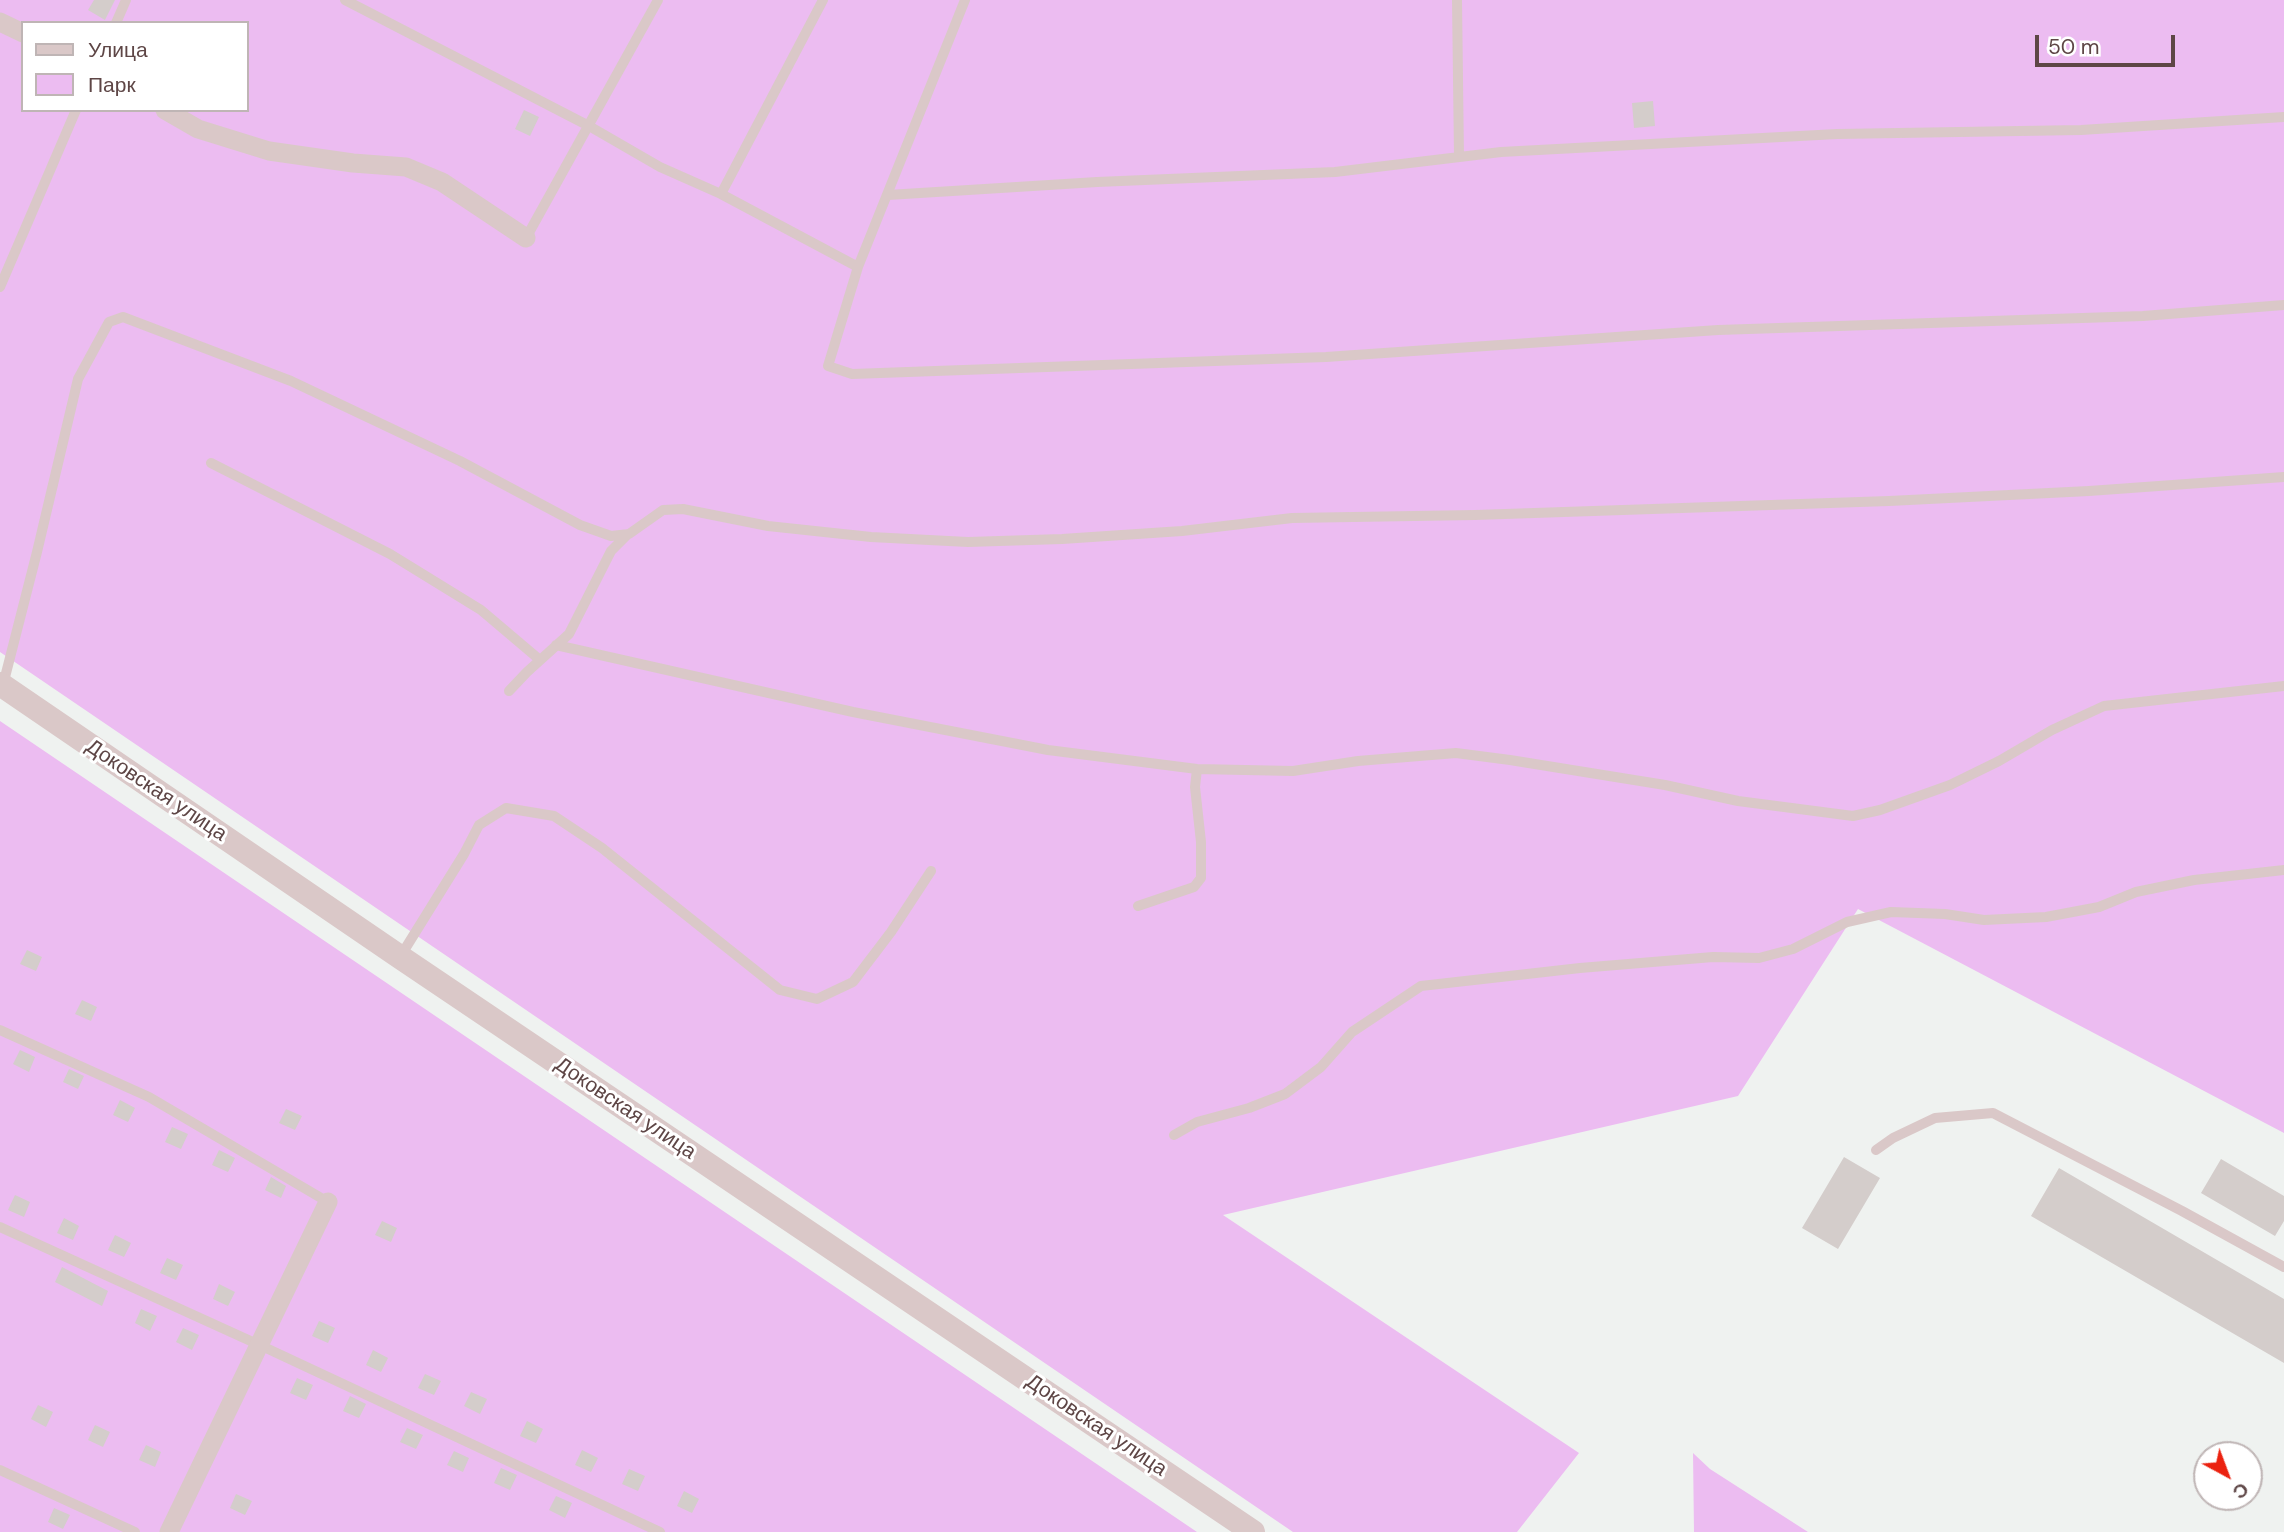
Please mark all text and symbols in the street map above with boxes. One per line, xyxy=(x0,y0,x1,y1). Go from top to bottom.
legend xyxy=(21,21,248,112)
scale bar xyxy=(2039,21,2179,65)
text: 50 m xyxy=(2048,33,2099,61)
text: Улица xyxy=(88,36,148,64)
text: Парк xyxy=(88,71,136,99)
street label: Доковская улица xyxy=(81,735,231,847)
street label: Доковская улица xyxy=(550,1053,700,1165)
street label: Доковская улица xyxy=(1021,1370,1171,1482)
north arrow xyxy=(2193,1441,2263,1511)
text: С xyxy=(2227,1477,2254,1505)

